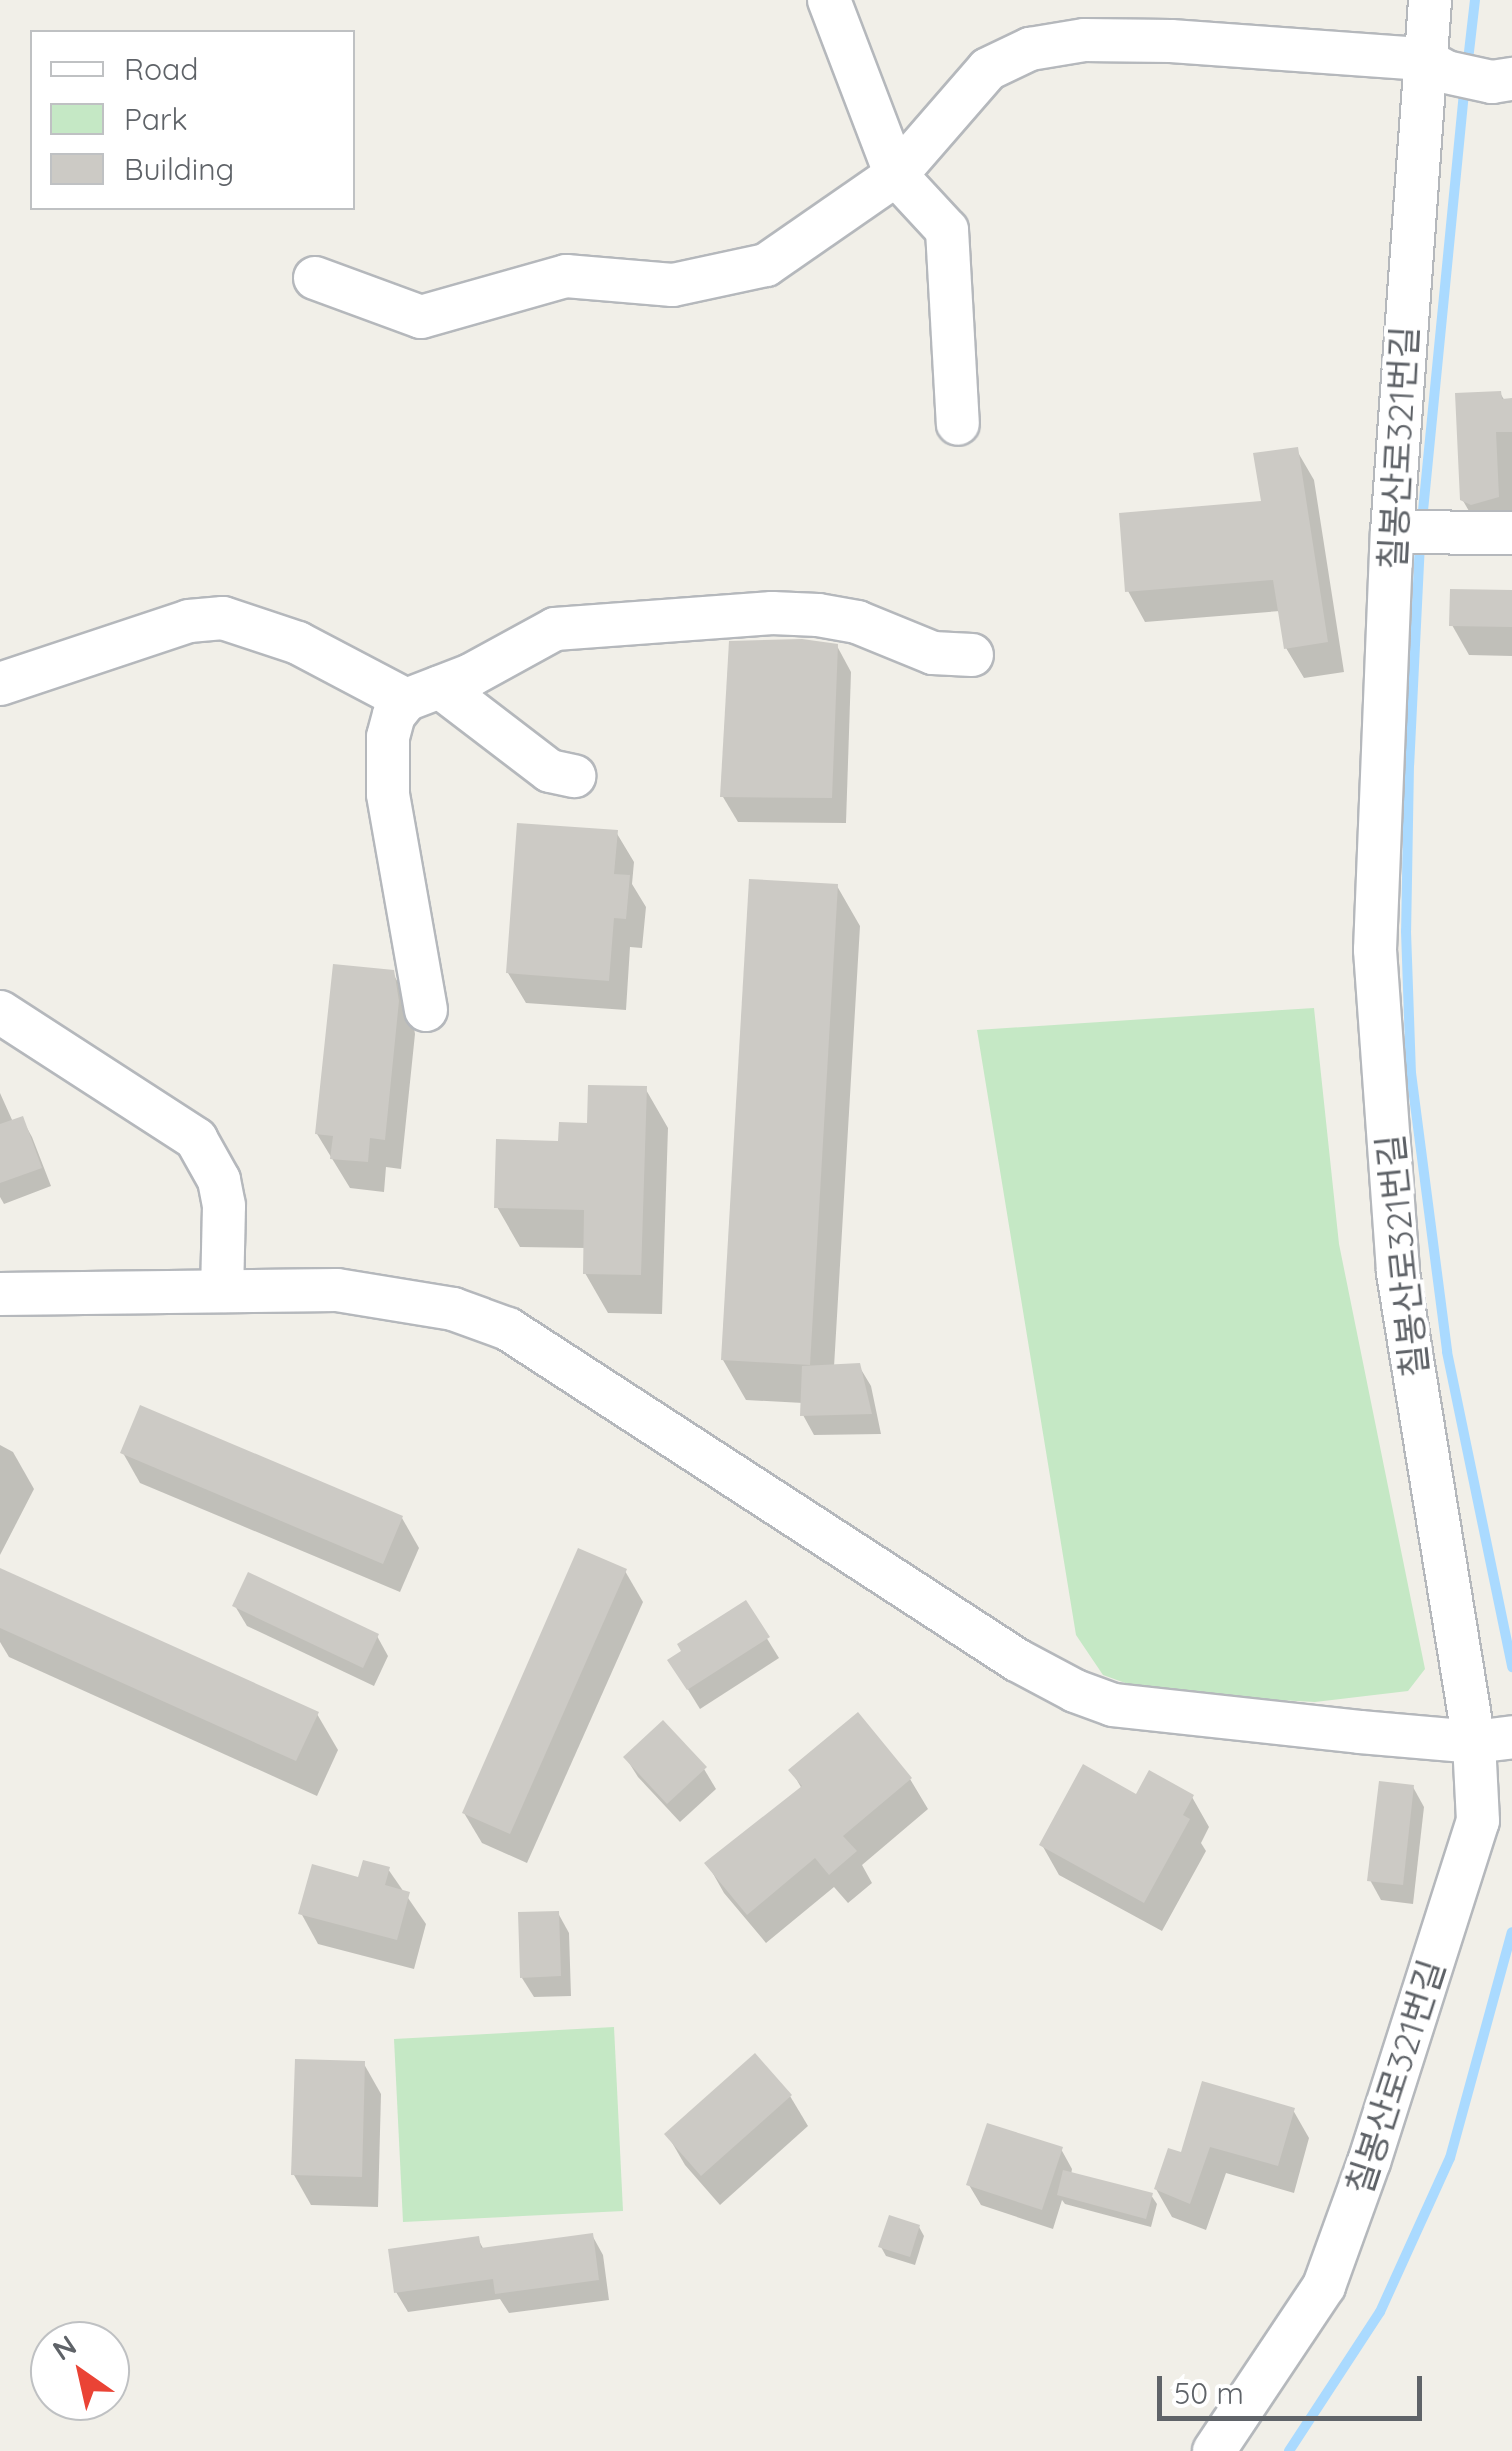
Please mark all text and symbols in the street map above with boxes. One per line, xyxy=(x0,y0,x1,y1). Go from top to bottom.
legend xyxy=(30,30,355,210)
text: Road xyxy=(124,50,198,88)
text: Park xyxy=(124,100,188,138)
text: Building xyxy=(124,150,234,188)
street label: 칠봉산로321번길 xyxy=(1371,325,1425,571)
street label: 칠봉산로321번길 xyxy=(1368,1133,1436,1379)
street label: 칠봉산로321번길 xyxy=(1337,1955,1453,2199)
north arrow xyxy=(30,2321,130,2421)
text: N xyxy=(46,2327,82,2368)
scale bar xyxy=(1162,2356,1427,2418)
text: 50 m xyxy=(1174,2374,1244,2412)

